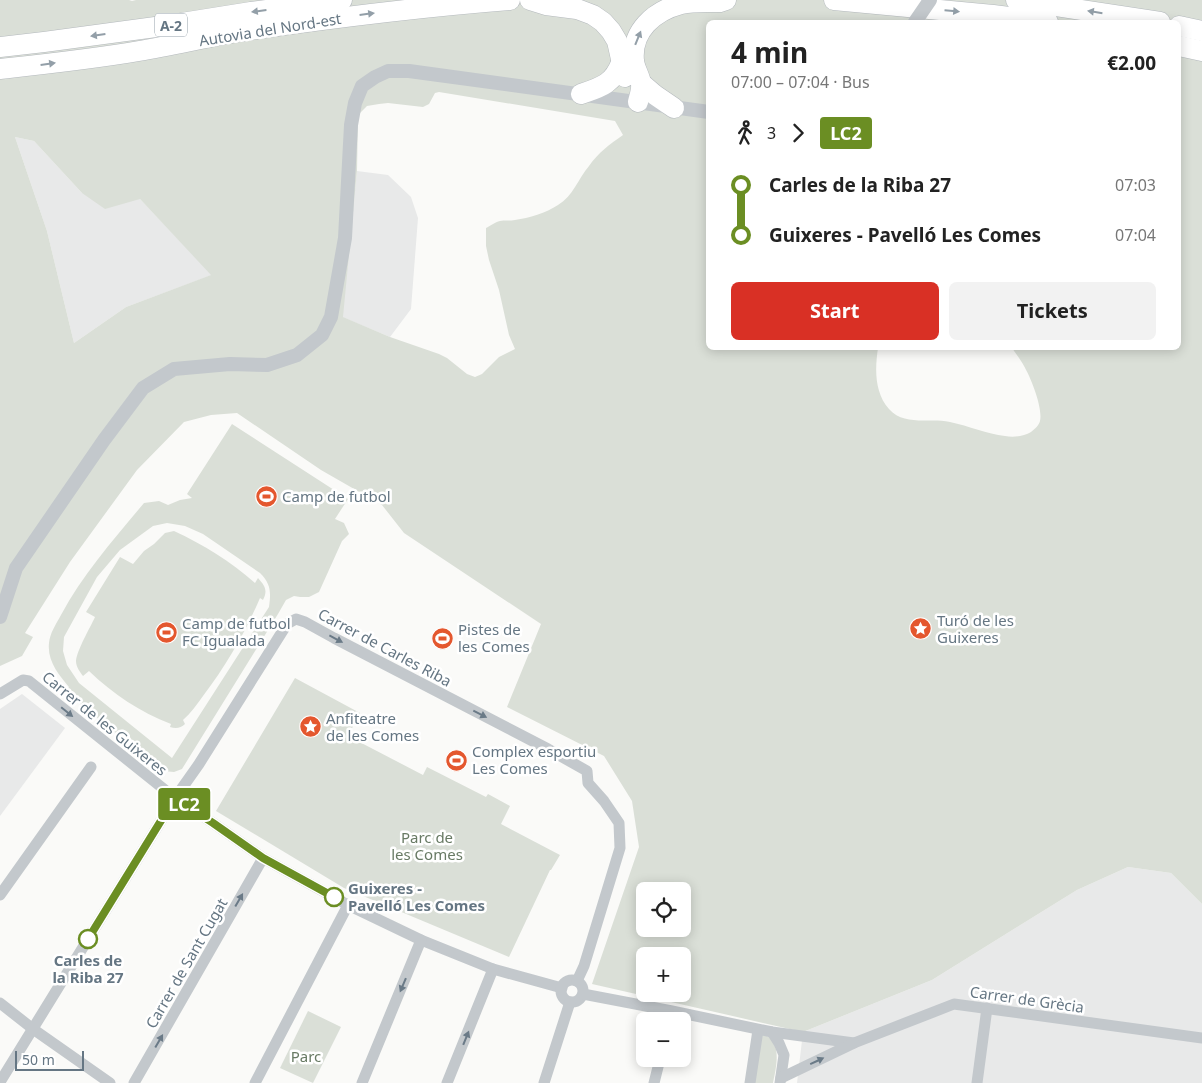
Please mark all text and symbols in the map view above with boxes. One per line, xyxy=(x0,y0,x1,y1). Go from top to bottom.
one-way arrow xyxy=(251,7,267,15)
one-way arrow xyxy=(944,7,960,15)
street label: Autovia del Nord-est xyxy=(197,8,343,50)
one-way arrow xyxy=(1086,8,1102,16)
one-way arrow xyxy=(359,10,375,18)
road number: A-2 xyxy=(155,14,187,36)
one-way arrow xyxy=(634,30,642,45)
one-way arrow xyxy=(90,31,106,39)
text: 4 min xyxy=(731,33,808,71)
text: €2.00 xyxy=(1107,50,1156,76)
one-way arrow xyxy=(41,59,57,67)
text: 07:00 – 07:04 · Bus xyxy=(731,71,870,93)
icon: walk xyxy=(731,119,759,147)
icon: forward xyxy=(784,119,812,147)
text: LC2 xyxy=(830,121,862,145)
text: 3 xyxy=(767,122,776,144)
text: Carles de la Riba 27 xyxy=(769,172,951,198)
text: 07:03 xyxy=(1115,174,1156,196)
text: Guixeres - Pavelló Les Comes xyxy=(769,222,1041,248)
text: 07:04 xyxy=(1115,224,1156,246)
button: Start xyxy=(731,282,939,340)
button: Tickets xyxy=(949,282,1156,340)
sports icon: Camp de futbol xyxy=(254,484,278,508)
place label: Camp de futbol xyxy=(282,486,391,506)
street label: Carrer de Carles Riba xyxy=(315,603,455,691)
place label: Turó de les Guixeres xyxy=(937,610,1014,647)
place label: Camp de futbol FC Igualada xyxy=(182,613,291,650)
place icon: Turó de les Guixeres xyxy=(909,617,933,641)
place label: Pistes de les Comes xyxy=(458,619,530,656)
sports icon: Camp de futbol FC Igualada xyxy=(154,620,178,644)
sports icon: Pistes de les Comes xyxy=(430,626,454,650)
one-way arrow xyxy=(329,635,343,643)
street label: Carrer de les Guixeres xyxy=(38,666,172,780)
one-way arrow xyxy=(60,706,73,717)
place label: Anfiteatre de les Comes xyxy=(326,708,419,745)
one-way arrow xyxy=(473,710,488,718)
place icon: Anfiteatre de les Comes xyxy=(298,715,322,739)
place label: Complex esportiu Les Comes xyxy=(472,741,596,778)
sports icon: Complex esportiu Les Comes xyxy=(444,748,468,772)
line badge: LC2 xyxy=(155,788,213,820)
text: LC2 xyxy=(168,792,200,816)
park label: Parc de les Comes xyxy=(391,827,463,864)
place label: Guixeres - Pavelló Les Comes xyxy=(348,878,485,915)
map controls xyxy=(636,882,691,1067)
button: locate xyxy=(636,882,691,937)
marker: Guixeres - Pavelló Les Comes xyxy=(324,887,344,907)
one-way arrow xyxy=(235,893,244,906)
street label: Carrer de Sant Cugat xyxy=(141,894,232,1032)
marker: Carles de la Riba 27 xyxy=(78,929,98,949)
button: + xyxy=(636,947,691,1002)
place label: Carles de la Riba 27 xyxy=(52,950,124,987)
one-way arrow xyxy=(398,978,406,992)
street label: Carrer de Grècia xyxy=(969,981,1085,1017)
button: − xyxy=(636,1012,691,1067)
one-way arrow xyxy=(462,1031,470,1045)
one-way arrow xyxy=(154,1034,163,1047)
park label: Parc xyxy=(291,1046,321,1066)
scale bar xyxy=(15,1048,84,1071)
text: 50 m xyxy=(22,1050,55,1069)
one-way arrow xyxy=(810,1056,824,1064)

